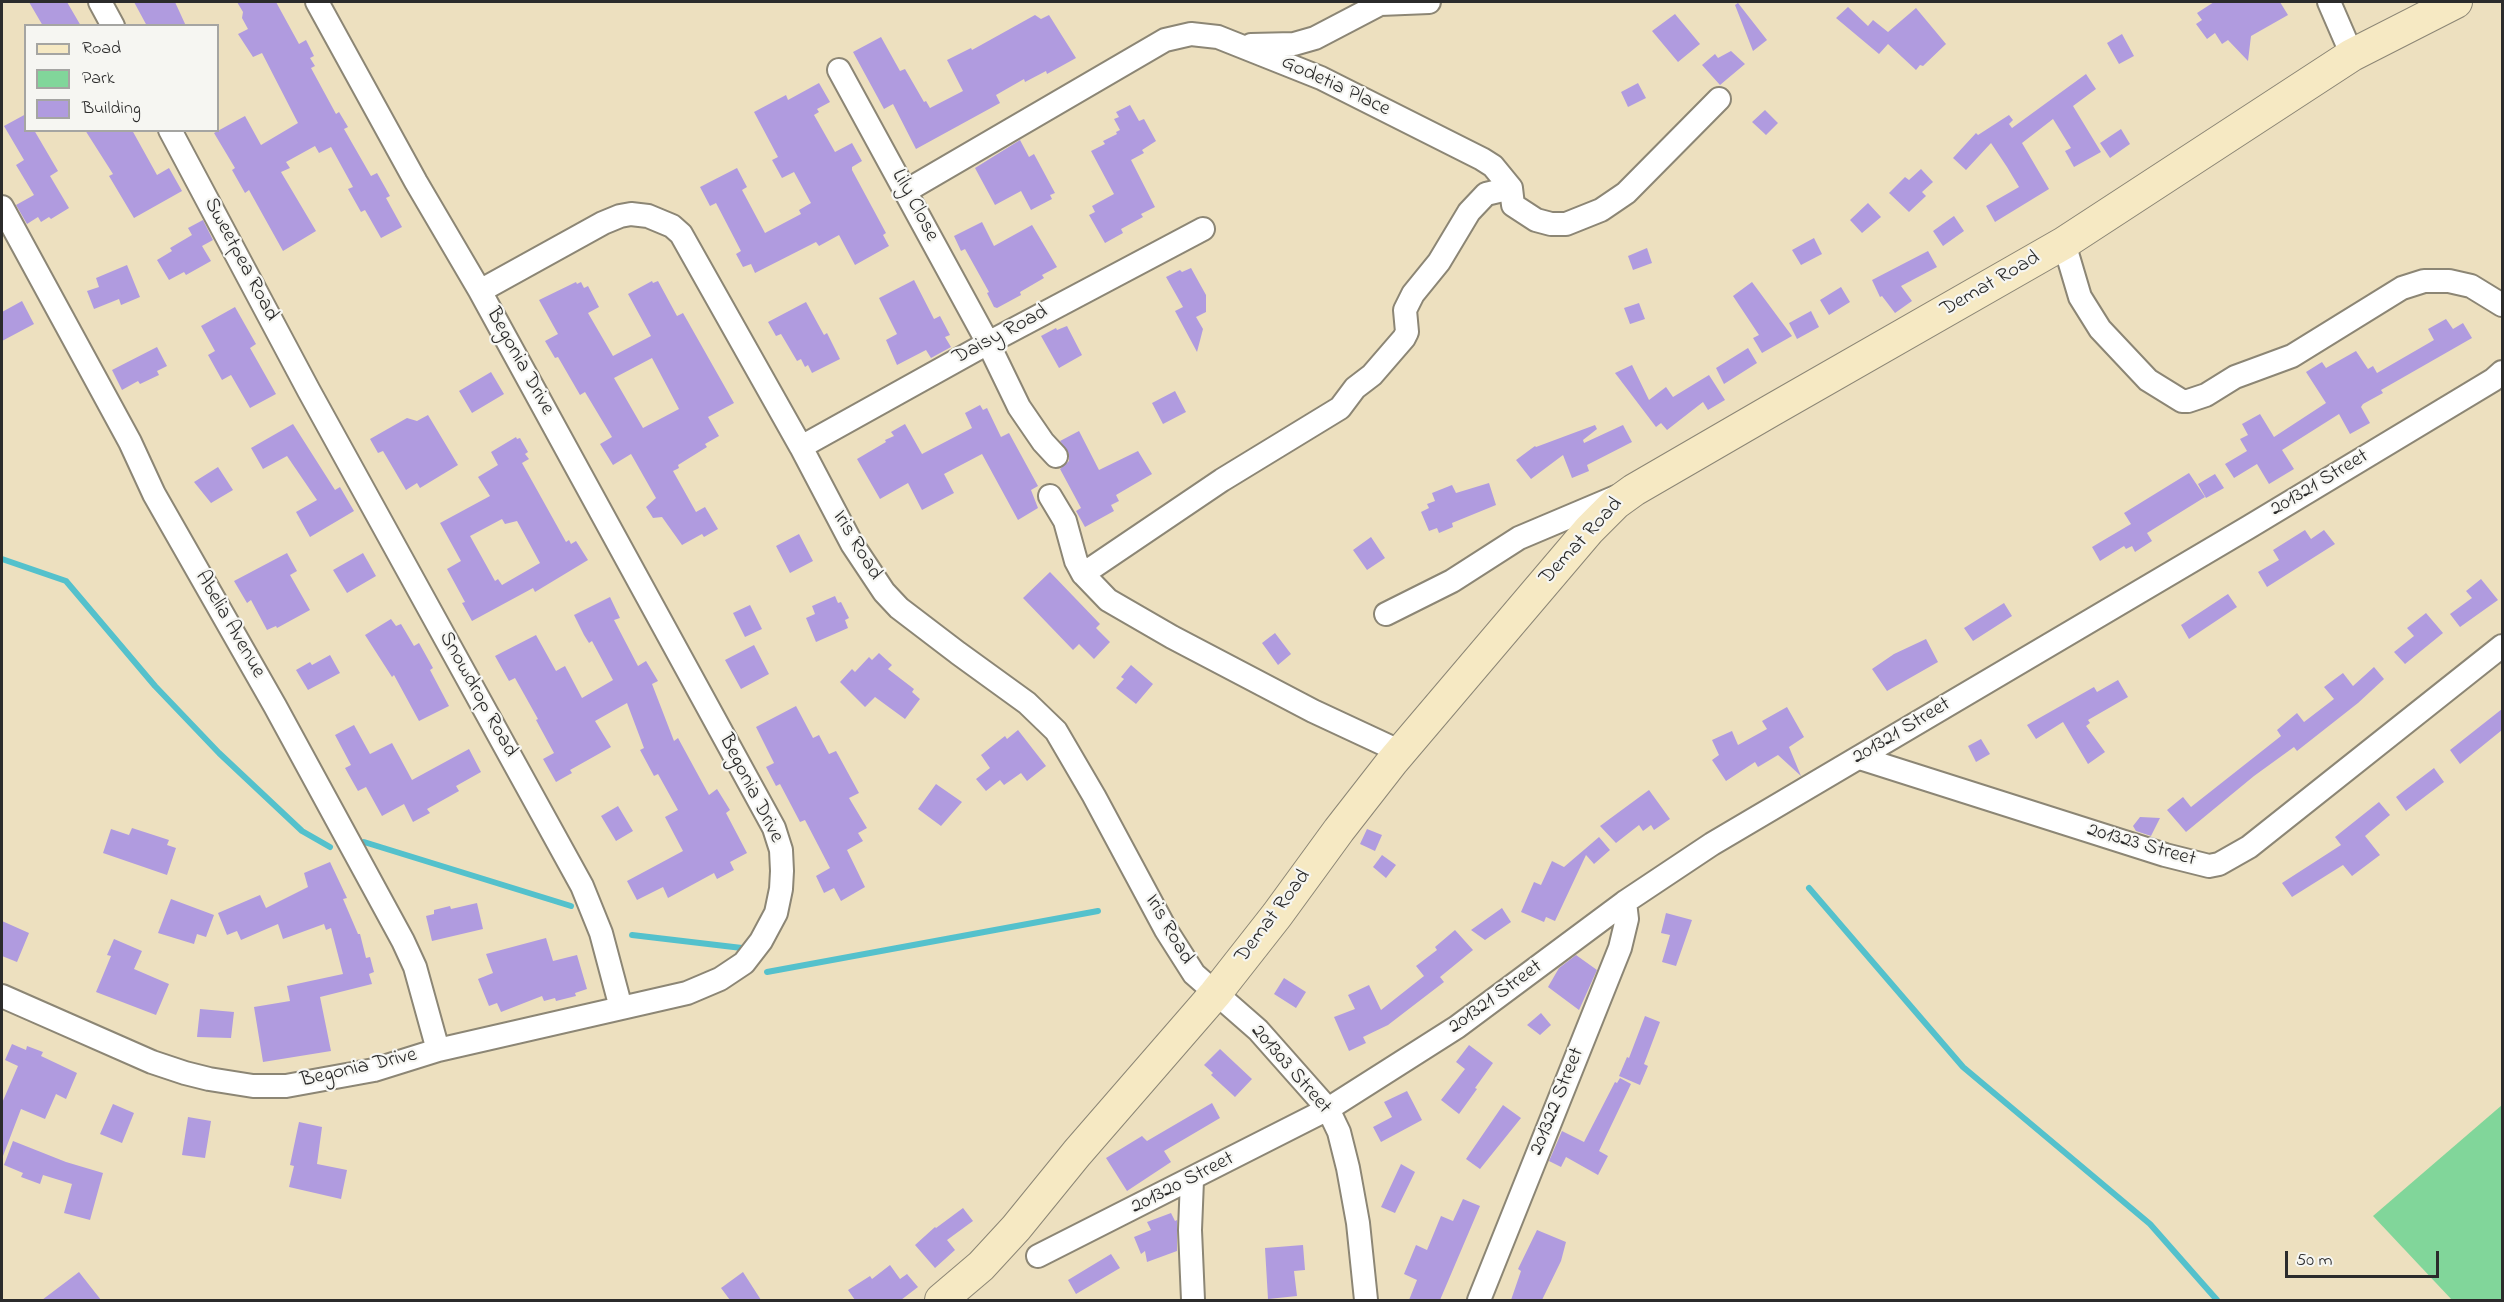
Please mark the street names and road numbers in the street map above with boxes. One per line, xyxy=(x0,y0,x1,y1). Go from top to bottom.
street label: Godetia Place xyxy=(1277,51,1393,123)
street label: Lily Close xyxy=(885,166,943,246)
street label: Sweetpea Road xyxy=(197,194,283,326)
street label: Demat Road xyxy=(1937,246,2045,324)
street label: Daisy Road xyxy=(949,301,1053,371)
street label: Begonia Drive xyxy=(479,304,559,420)
street label: 201321 Street xyxy=(2266,445,2374,523)
street label: Demat Road xyxy=(1535,493,1629,591)
street label: Iris Road xyxy=(825,507,887,585)
street label: Abelia Avenue xyxy=(188,567,270,683)
street label: Snowdrop Road xyxy=(432,628,522,762)
street label: 201321 Street xyxy=(1848,693,1956,771)
street label: Begonia Drive xyxy=(712,730,788,848)
street label: 201323 Street xyxy=(2084,818,2198,874)
street label: Demat Road xyxy=(1231,865,1317,969)
street label: Iris Road xyxy=(1138,890,1198,970)
street label: 201321 Street xyxy=(1444,955,1548,1041)
street label: 201303 Street xyxy=(1244,1020,1336,1120)
street label: Begonia Drive xyxy=(298,1043,420,1095)
street label: 201322 Street xyxy=(1525,1044,1591,1160)
street label: 201320 Street xyxy=(1127,1147,1239,1221)

